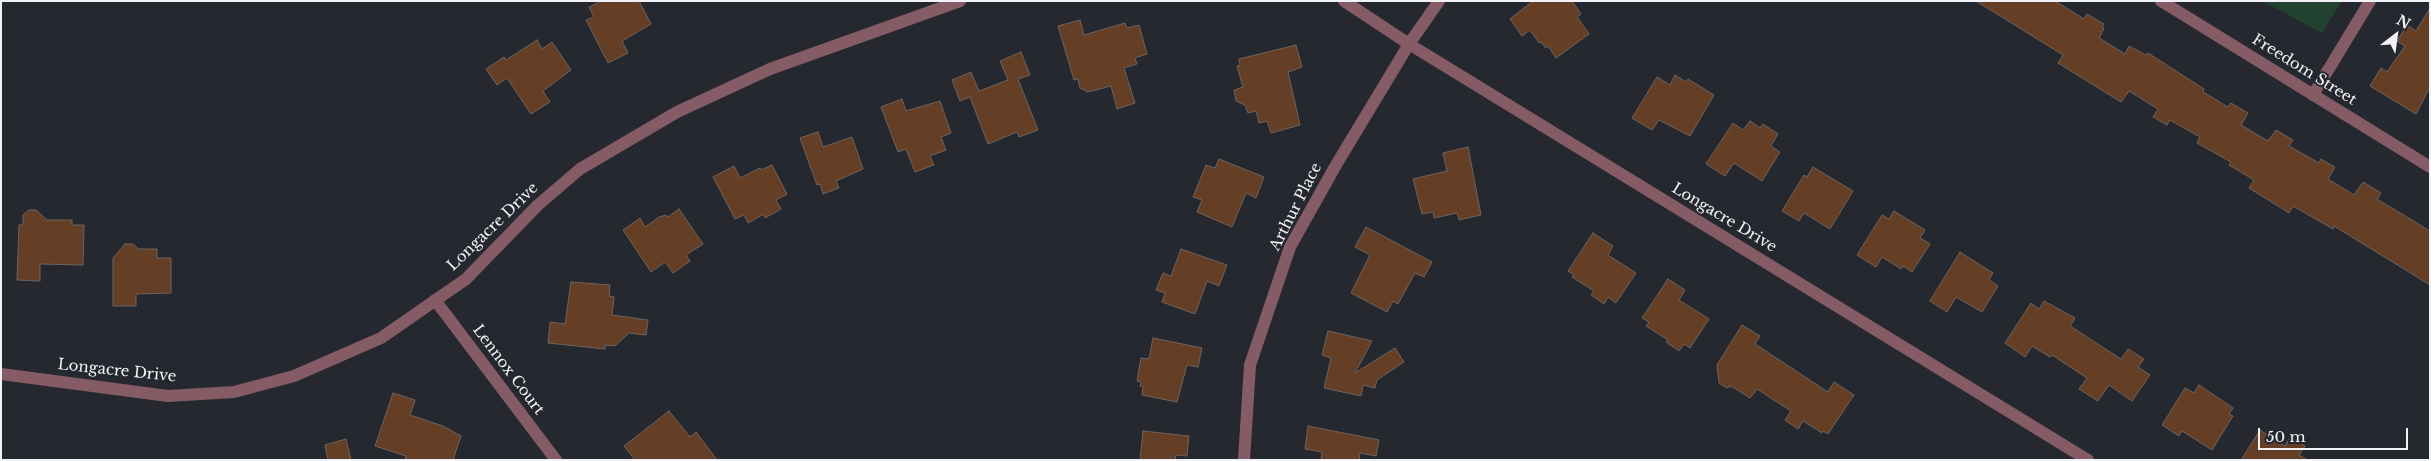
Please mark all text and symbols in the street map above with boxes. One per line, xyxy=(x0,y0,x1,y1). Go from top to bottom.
north arrow xyxy=(2371,10,2421,60)
text: N xyxy=(2393,11,2414,33)
street label: Freedom Street xyxy=(2249,31,2359,109)
street label: Arthur Place xyxy=(1266,160,1326,254)
street label: Longacre Drive xyxy=(444,179,542,275)
street label: Longacre Drive xyxy=(1668,180,1780,256)
street label: Lennox Court xyxy=(468,322,548,418)
street label: Longacre Drive xyxy=(57,356,177,386)
scale bar xyxy=(2261,418,2411,450)
text: 50 m xyxy=(2266,427,2306,446)

